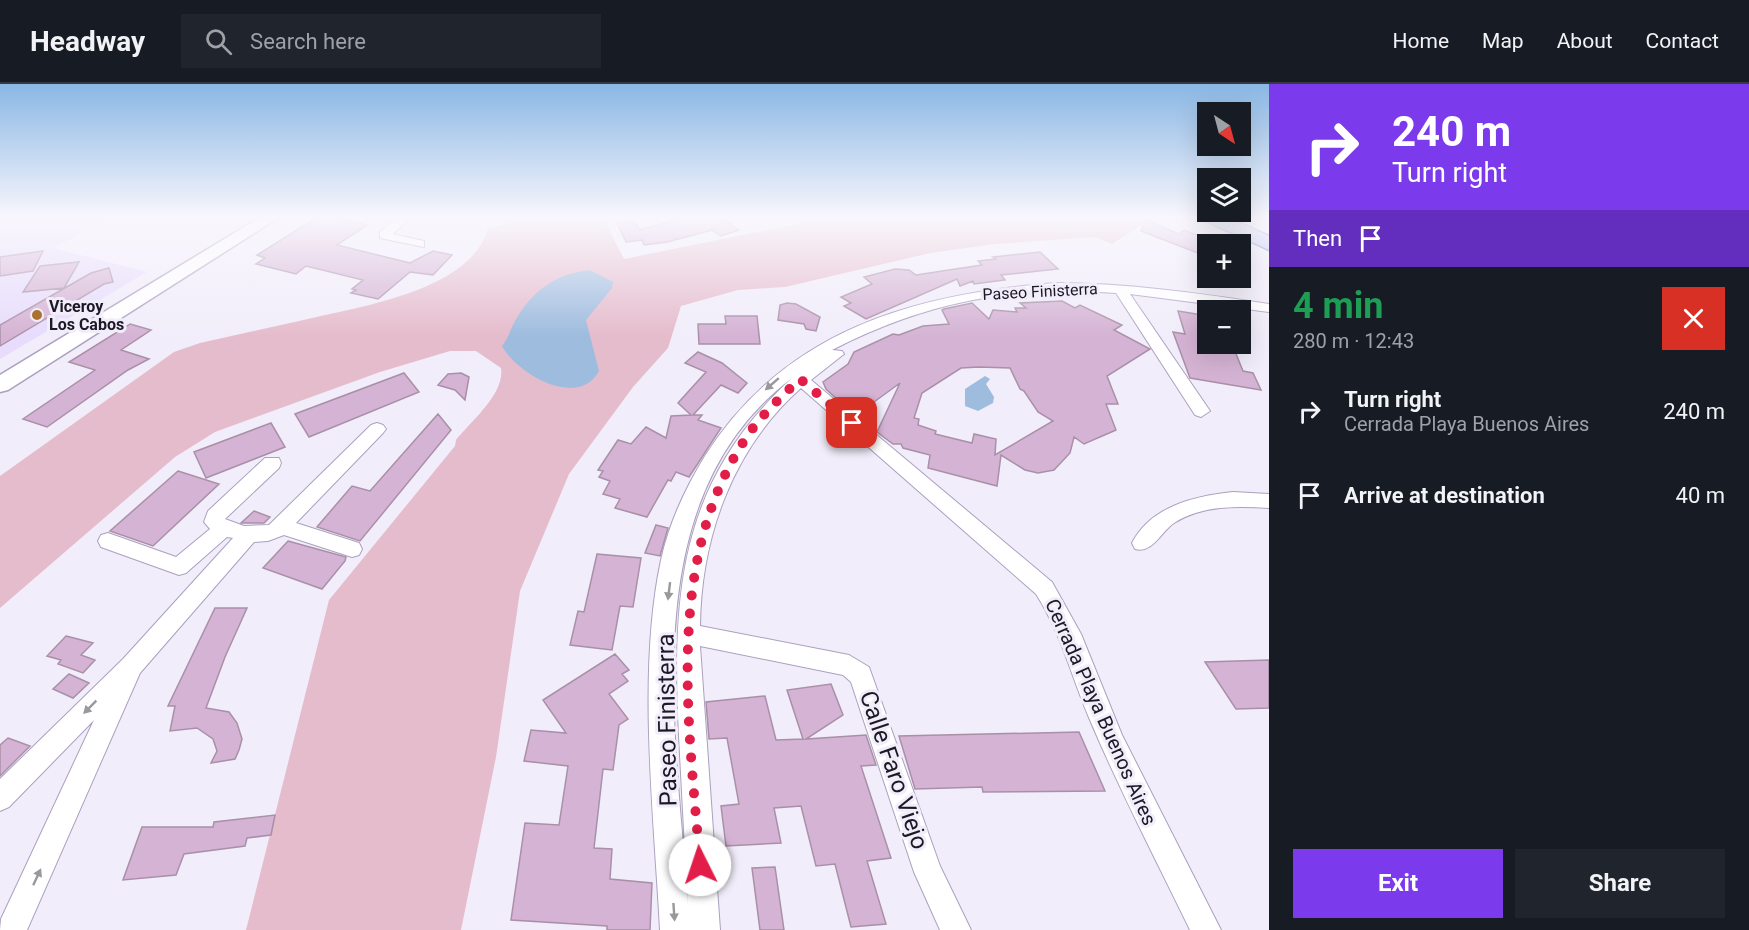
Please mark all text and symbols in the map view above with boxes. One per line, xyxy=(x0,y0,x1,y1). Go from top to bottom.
search box xyxy=(181,14,601,68)
text: Headway xyxy=(30,25,145,58)
icon: search xyxy=(202,25,235,58)
text: Search here xyxy=(250,29,366,54)
text: Home xyxy=(1393,29,1449,53)
text: Map xyxy=(1482,29,1524,53)
text: About xyxy=(1557,29,1613,53)
text: Contact xyxy=(1646,29,1719,53)
north arrow xyxy=(1197,102,1251,156)
map controls xyxy=(1197,102,1251,354)
text: 240 m xyxy=(1392,107,1511,156)
icon: right xyxy=(1293,108,1371,186)
text: Turn right xyxy=(1392,157,1507,189)
button: layers xyxy=(1197,168,1251,222)
icon: arrive xyxy=(1354,222,1387,255)
text: Then xyxy=(1293,226,1342,251)
button: + xyxy=(1197,234,1251,288)
street label: Paseo Finisterra xyxy=(982,279,1098,304)
text: 4 min xyxy=(1293,285,1384,327)
button: close xyxy=(1662,287,1725,350)
place label: Viceroy Los Cabos xyxy=(49,297,124,334)
button: − xyxy=(1197,300,1251,354)
marker: Viceroy Los Cabos xyxy=(30,308,44,322)
text: 280 m · 12:43 xyxy=(1293,329,1414,353)
one-way arrow xyxy=(765,377,780,390)
text: Turn right xyxy=(1344,387,1441,412)
icon: right xyxy=(1293,395,1326,428)
pin xyxy=(826,397,877,448)
text: 240 m xyxy=(1663,399,1725,424)
icon: arrive xyxy=(835,406,868,439)
text: Cerrada Playa Buenos Aires xyxy=(1344,412,1589,436)
icon: arrive xyxy=(1293,479,1326,512)
text: Arrive at destination xyxy=(1344,483,1545,508)
text: 40 m xyxy=(1676,483,1725,508)
one-way arrow xyxy=(664,582,673,601)
street label: Cerrada Playa Buenos Aires xyxy=(1040,595,1162,829)
street label: Paseo Finisterra xyxy=(651,633,683,807)
street label: Calle Faro Viejo xyxy=(854,687,934,853)
one-way arrow xyxy=(83,700,97,714)
position arrow xyxy=(668,833,732,897)
button: Exit xyxy=(1293,849,1503,918)
button: Share xyxy=(1515,849,1725,918)
one-way arrow xyxy=(32,868,41,885)
one-way arrow xyxy=(670,902,679,921)

